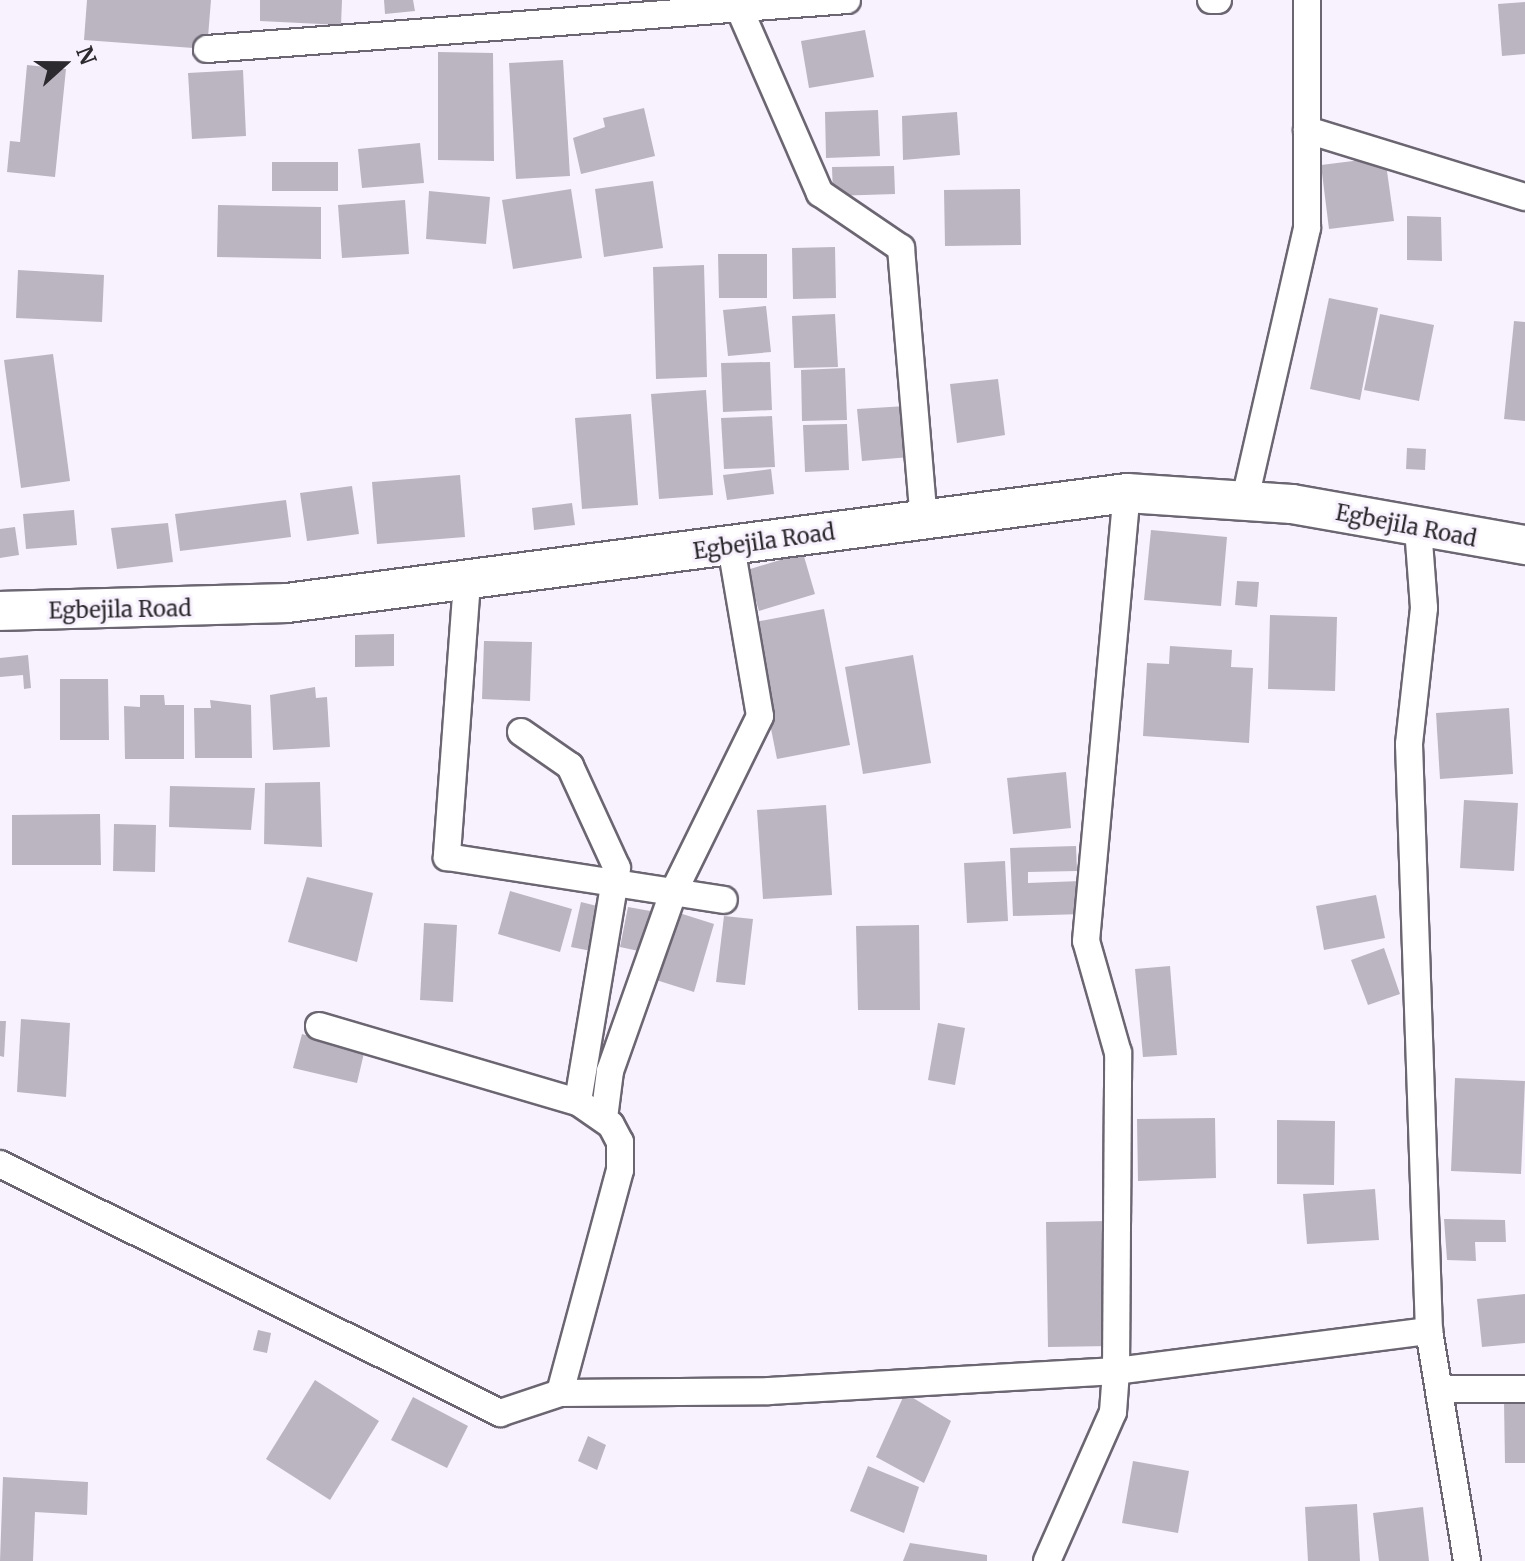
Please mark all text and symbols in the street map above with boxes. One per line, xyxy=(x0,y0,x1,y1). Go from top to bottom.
north arrow xyxy=(24,24,104,104)
text: N xyxy=(70,42,103,69)
street label: Egbejila Road xyxy=(1333,499,1479,553)
street label: Egbejila Road xyxy=(691,519,837,565)
street label: Egbejila Road xyxy=(48,596,192,624)

